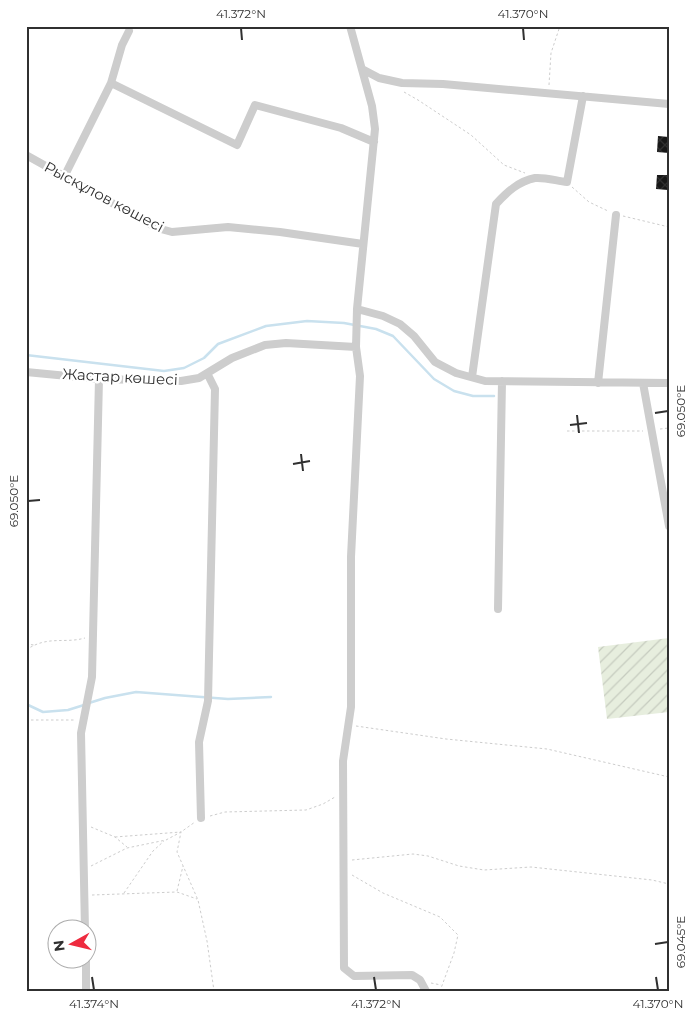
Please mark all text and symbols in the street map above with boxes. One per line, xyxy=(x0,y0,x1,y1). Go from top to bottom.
text: 41.372°N xyxy=(216,6,266,21)
text: 41.370°N xyxy=(498,6,548,21)
street label: Рыскұлов көшесі xyxy=(41,157,167,236)
street label: Жастар көшесі xyxy=(62,364,178,389)
text: 69.050°E xyxy=(673,385,688,437)
text: 69.050°E xyxy=(6,475,21,527)
text: 69.045°E xyxy=(673,916,688,968)
north arrow xyxy=(48,920,98,970)
text: N xyxy=(49,939,69,953)
text: 41.374°N xyxy=(69,996,119,1011)
text: 41.372°N xyxy=(351,996,401,1011)
text: 41.370°N xyxy=(633,996,683,1011)

